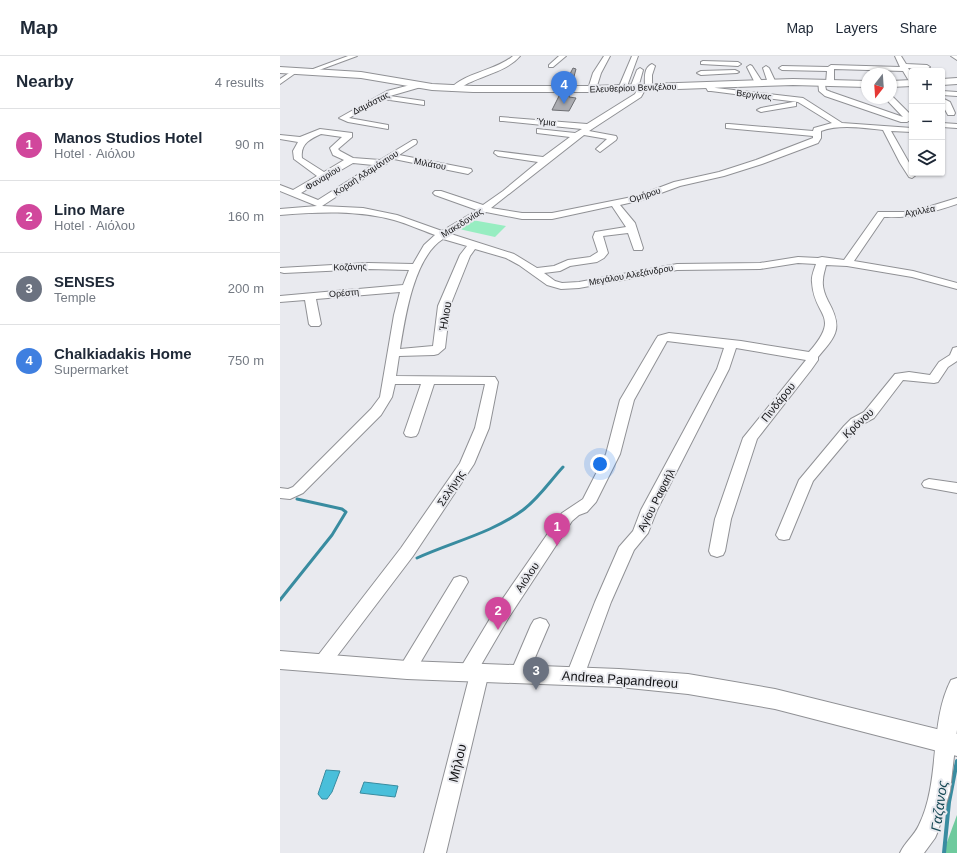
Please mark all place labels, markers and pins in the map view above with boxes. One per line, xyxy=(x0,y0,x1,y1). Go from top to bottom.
pin: 4 xyxy=(551,71,577,104)
pin: 1 xyxy=(544,513,570,546)
pin: 2 xyxy=(485,597,511,630)
pin: 3 xyxy=(523,657,549,690)

